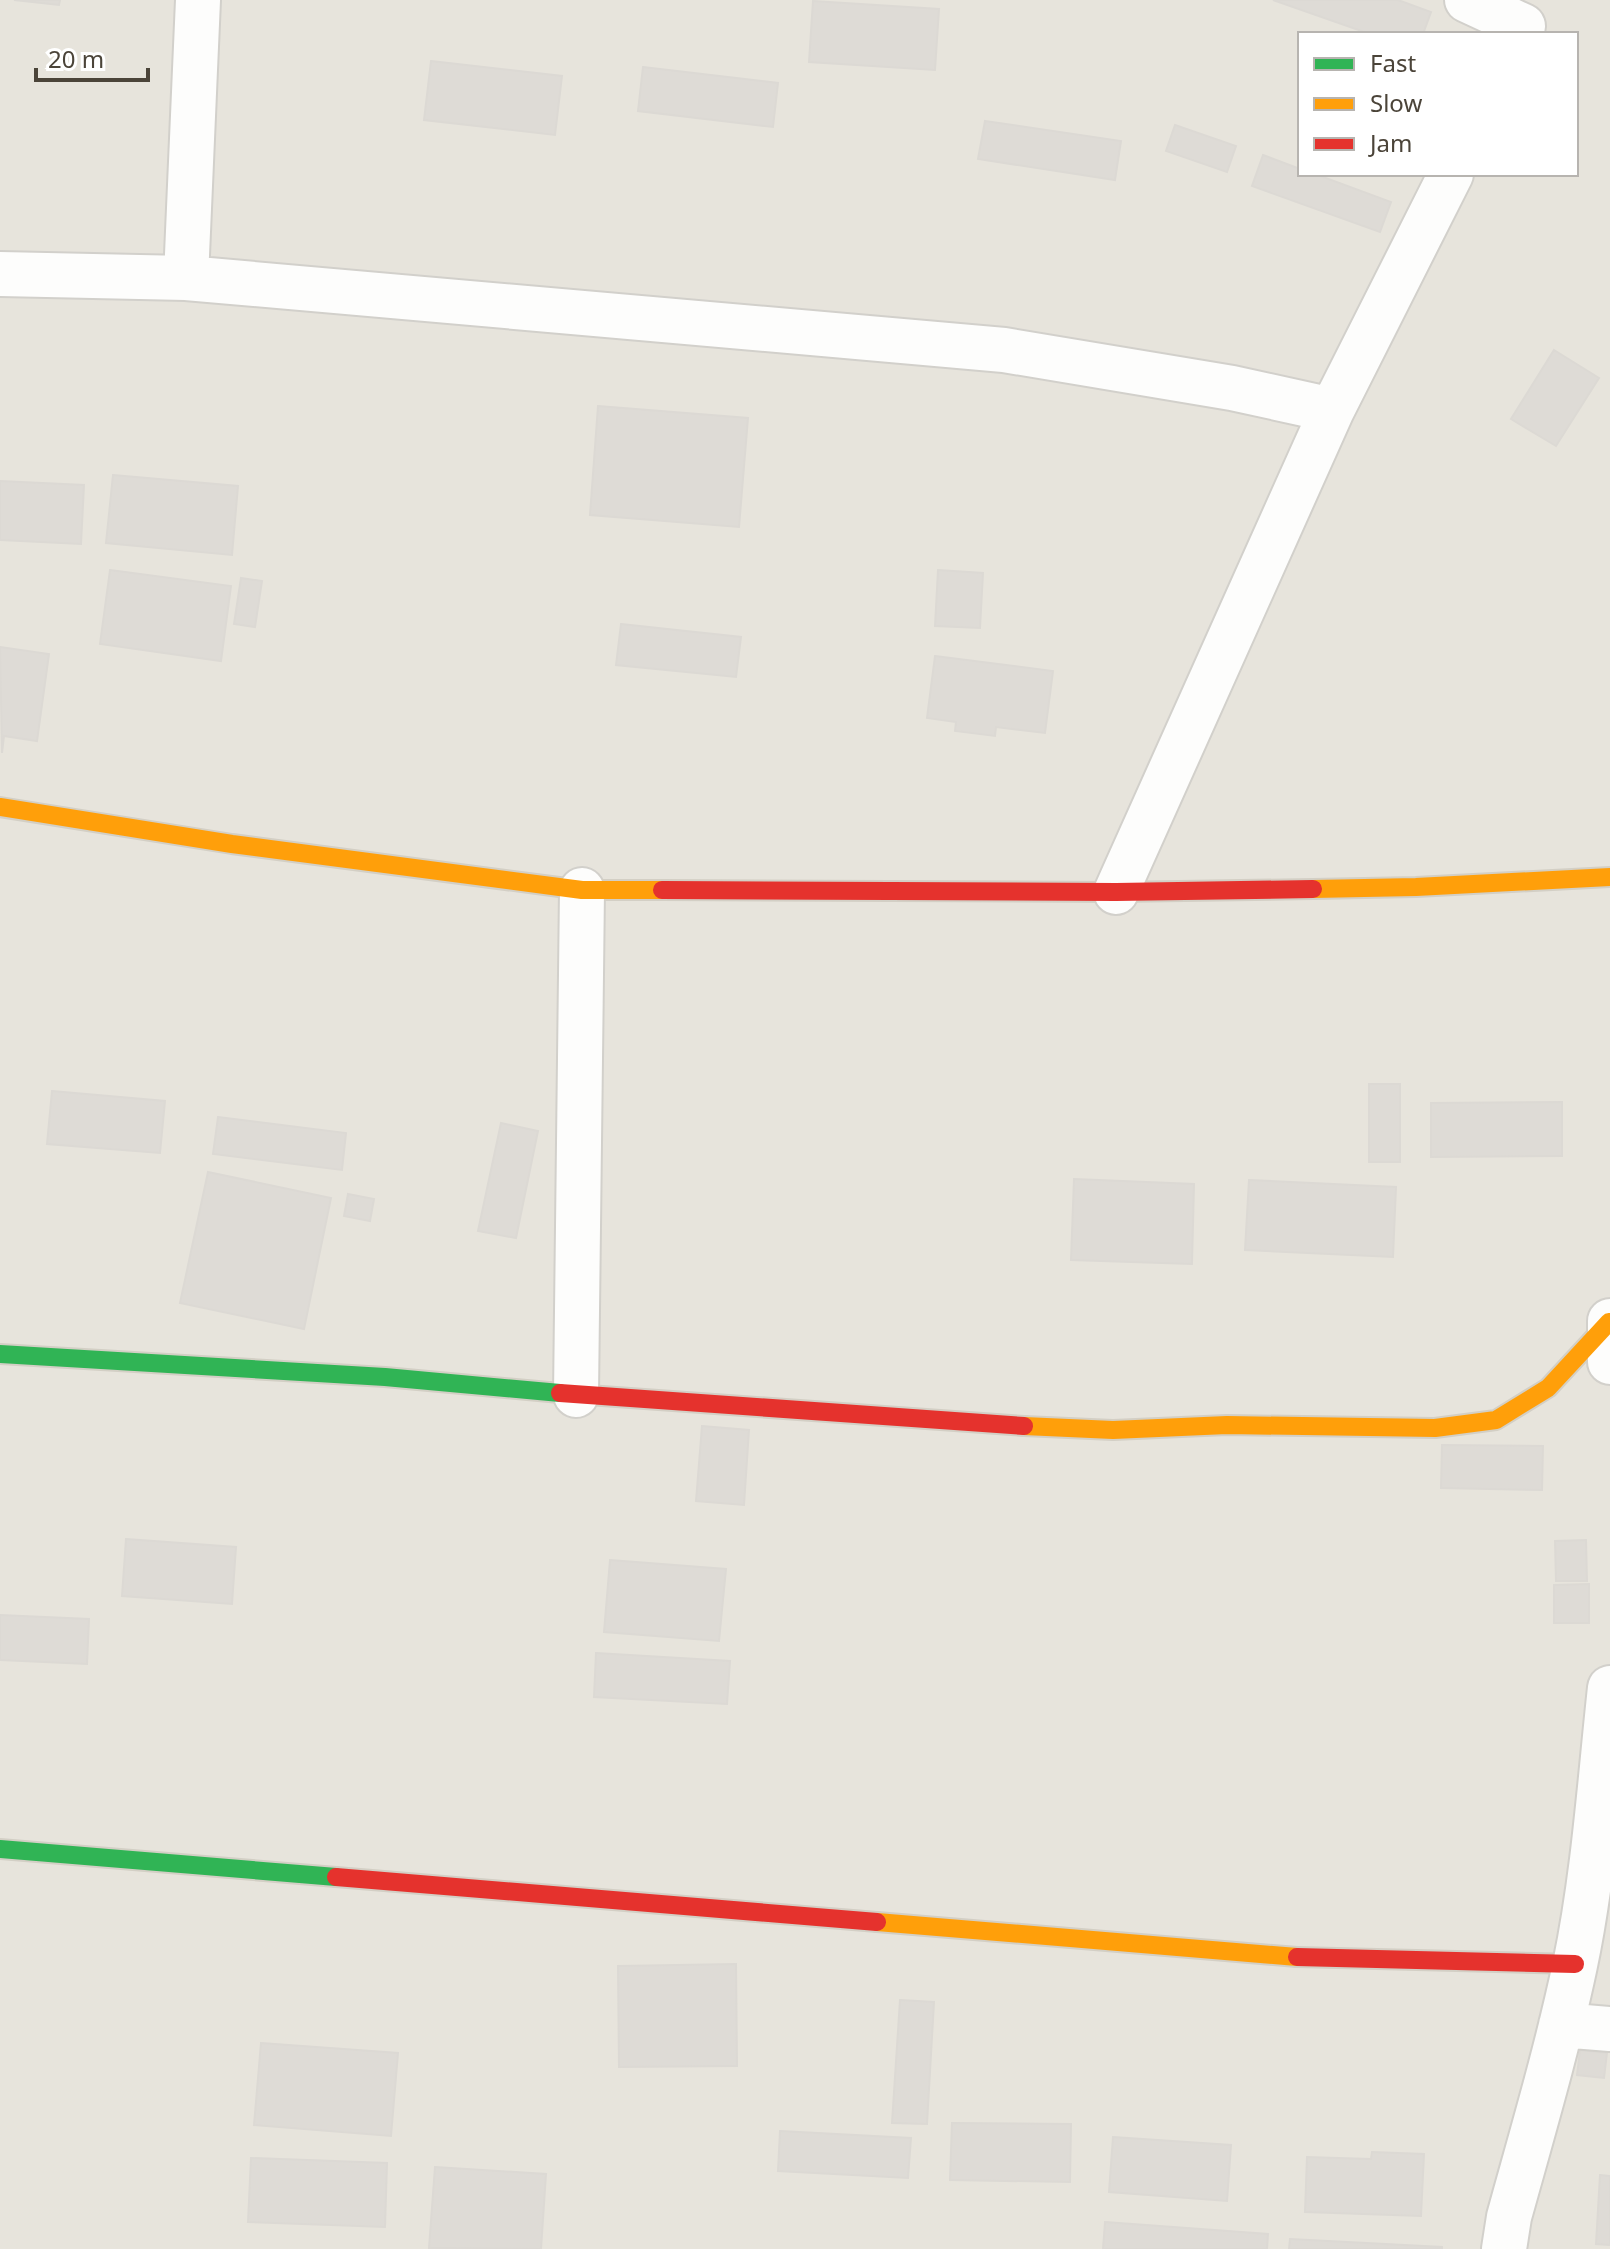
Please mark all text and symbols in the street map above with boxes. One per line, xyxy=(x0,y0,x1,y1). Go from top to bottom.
scale bar xyxy=(36,32,148,82)
legend xyxy=(1298,32,1578,176)
text: 20 m xyxy=(48,42,104,75)
text: Fast xyxy=(1370,46,1416,79)
text: Slow xyxy=(1370,86,1422,119)
text: Jam xyxy=(1368,126,1412,159)

